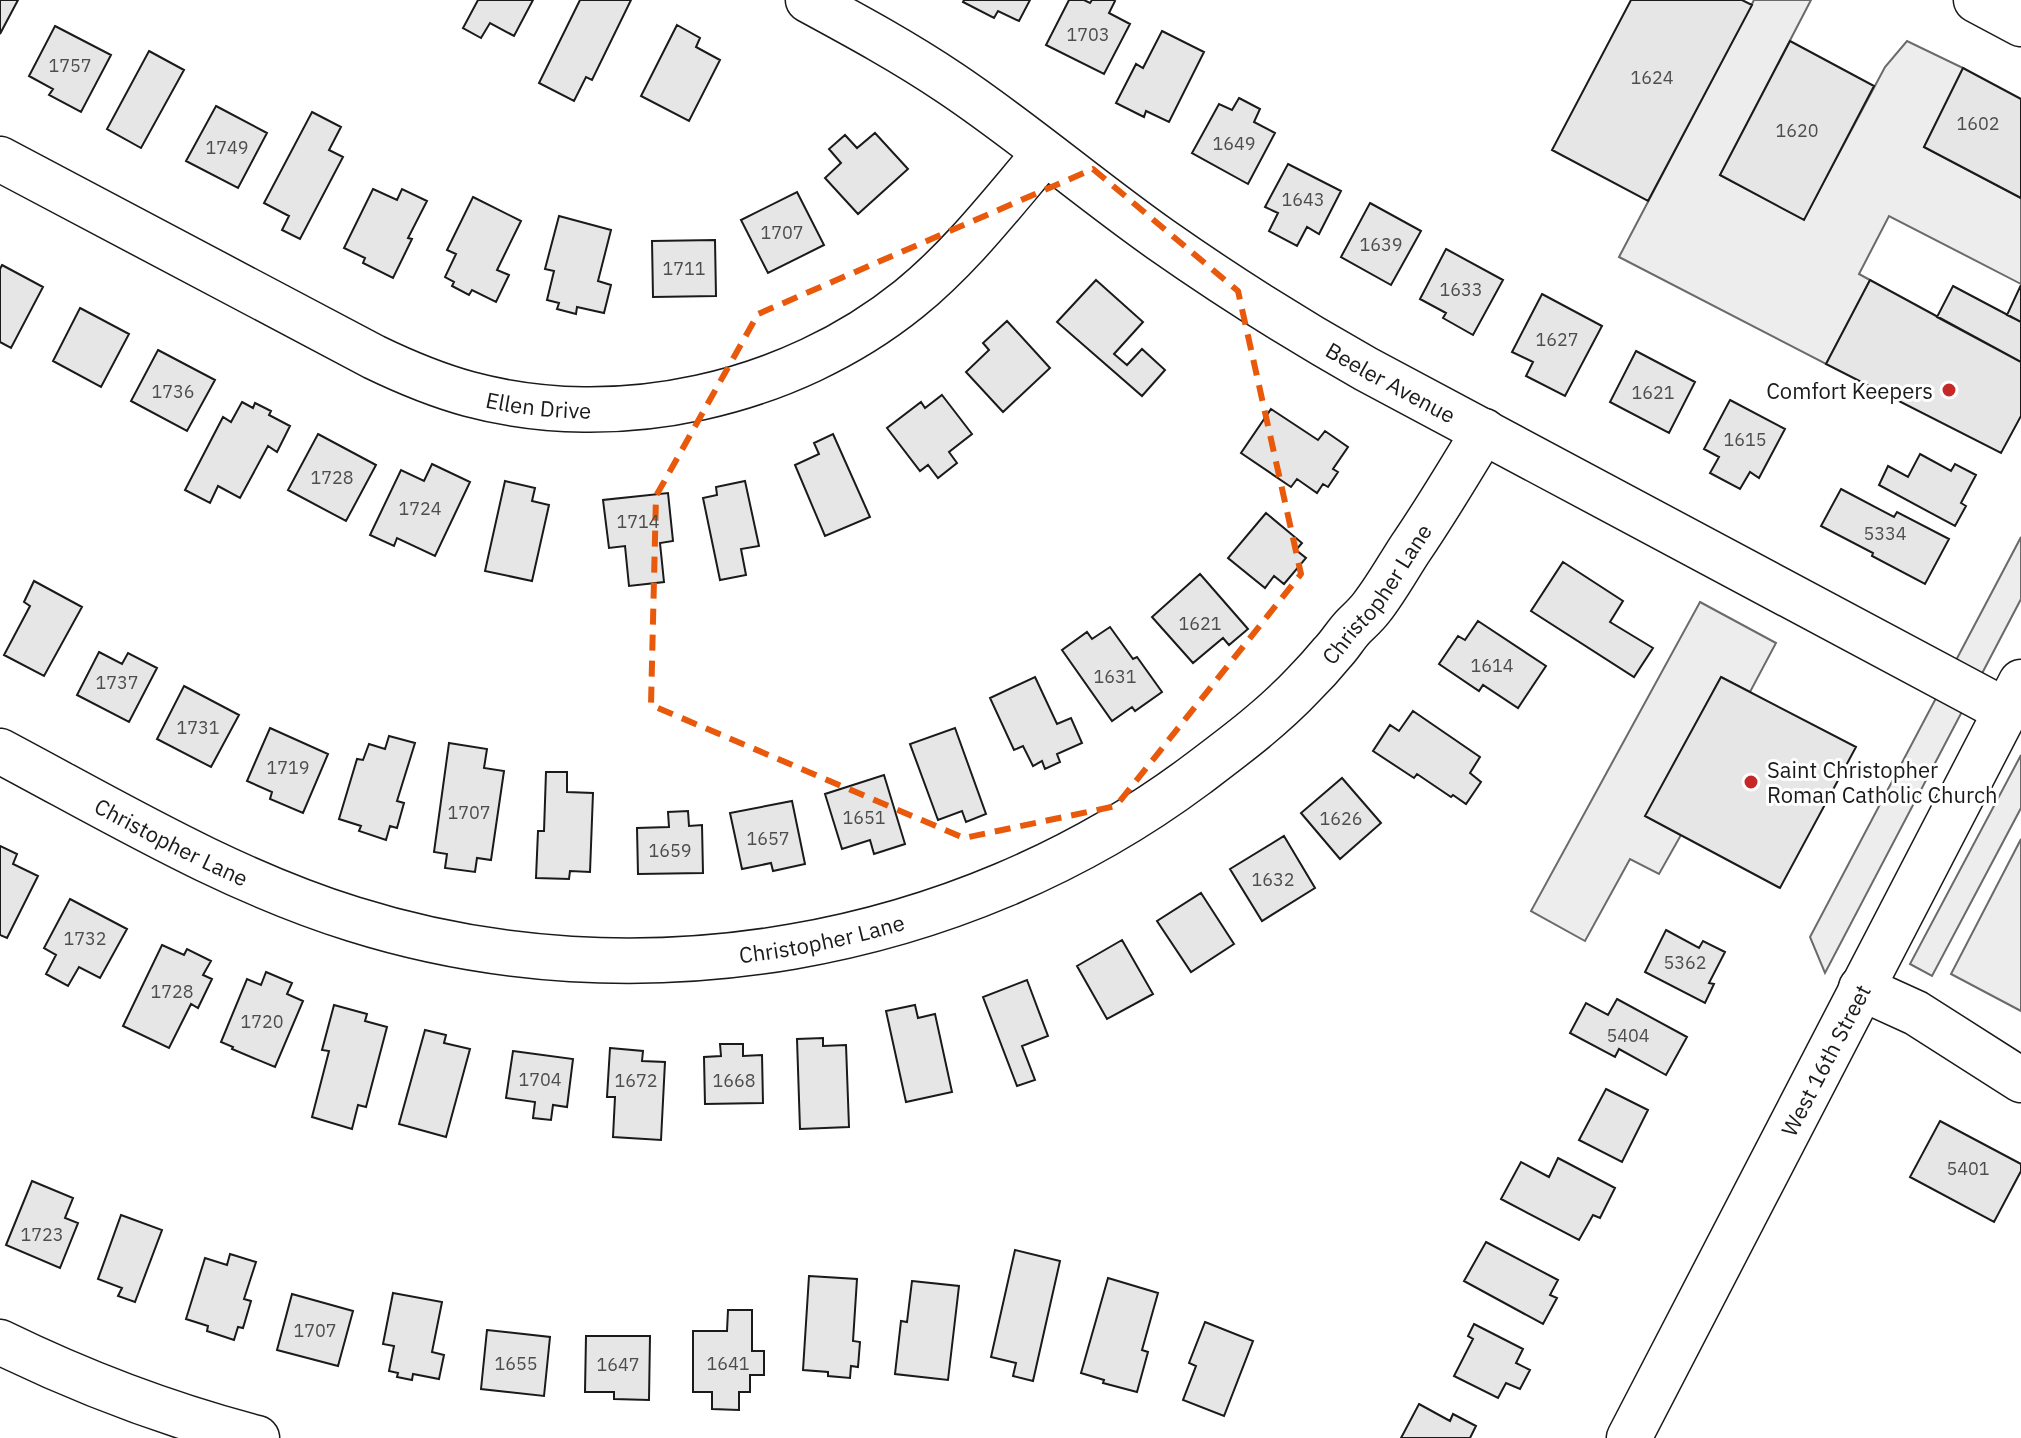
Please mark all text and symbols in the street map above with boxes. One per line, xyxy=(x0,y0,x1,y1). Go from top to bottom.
house number: 1703 xyxy=(1066,23,1110,46)
house number: 1757 xyxy=(48,54,92,77)
house number: 1624 xyxy=(1630,66,1674,89)
house number: 1602 xyxy=(1956,112,2000,135)
house number: 1620 xyxy=(1775,119,1819,142)
house number: 1649 xyxy=(1212,132,1256,155)
house number: 1749 xyxy=(205,136,249,159)
house number: 1643 xyxy=(1281,188,1325,211)
house number: 1707 xyxy=(760,221,804,244)
house number: 1639 xyxy=(1359,233,1403,256)
house number: 1711 xyxy=(662,257,706,280)
house number: 1633 xyxy=(1439,278,1483,301)
house number: 1627 xyxy=(1535,328,1579,351)
street label: Beeler Avenue xyxy=(1321,335,1461,429)
place label: Comfort Keepers xyxy=(1766,376,1933,405)
house number: 1736 xyxy=(151,380,195,403)
house number: 1621 xyxy=(1631,381,1675,404)
marker: Comfort Keepers xyxy=(1940,381,1958,399)
street label: Ellen Drive xyxy=(483,384,591,424)
house number: 1615 xyxy=(1723,428,1767,451)
house number: 1728 xyxy=(310,466,354,489)
house number: 1724 xyxy=(398,497,442,520)
house number: 1714 xyxy=(616,510,660,533)
street label: Christopher Lane xyxy=(1315,518,1438,670)
house number: 5334 xyxy=(1863,522,1907,545)
house number: 1621 xyxy=(1178,612,1222,635)
house number: 1614 xyxy=(1470,654,1514,677)
house number: 1631 xyxy=(1093,665,1137,688)
house number: 1737 xyxy=(95,671,139,694)
house number: 1731 xyxy=(176,716,220,739)
place label: Saint Christopher Roman Catholic Church xyxy=(1767,755,1998,809)
house number: 1719 xyxy=(266,756,310,779)
marker: Saint Christopher Roman Catholic Church xyxy=(1742,773,1760,791)
street label: Christopher Lane xyxy=(90,790,253,892)
house number: 1707 xyxy=(447,801,491,824)
house number: 1651 xyxy=(842,806,886,829)
house number: 1626 xyxy=(1319,807,1363,830)
house number: 1657 xyxy=(746,827,790,850)
house number: 1659 xyxy=(648,839,692,862)
house number: 1632 xyxy=(1251,868,1295,891)
street label: Christopher Lane xyxy=(737,907,908,969)
house number: 1732 xyxy=(63,927,107,950)
house number: 5362 xyxy=(1663,951,1707,974)
street label: West 16th Street xyxy=(1774,979,1876,1141)
house number: 1728 xyxy=(150,980,194,1003)
house number: 1720 xyxy=(240,1010,284,1033)
house number: 5404 xyxy=(1606,1024,1650,1047)
house number: 1704 xyxy=(518,1068,562,1091)
house number: 1672 xyxy=(614,1069,658,1092)
house number: 1668 xyxy=(712,1069,756,1092)
house number: 5401 xyxy=(1946,1157,1990,1180)
house number: 1723 xyxy=(20,1223,64,1246)
house number: 1707 xyxy=(293,1319,337,1342)
house number: 1655 xyxy=(494,1352,538,1375)
house number: 1641 xyxy=(706,1352,750,1375)
house number: 1647 xyxy=(596,1353,640,1376)

